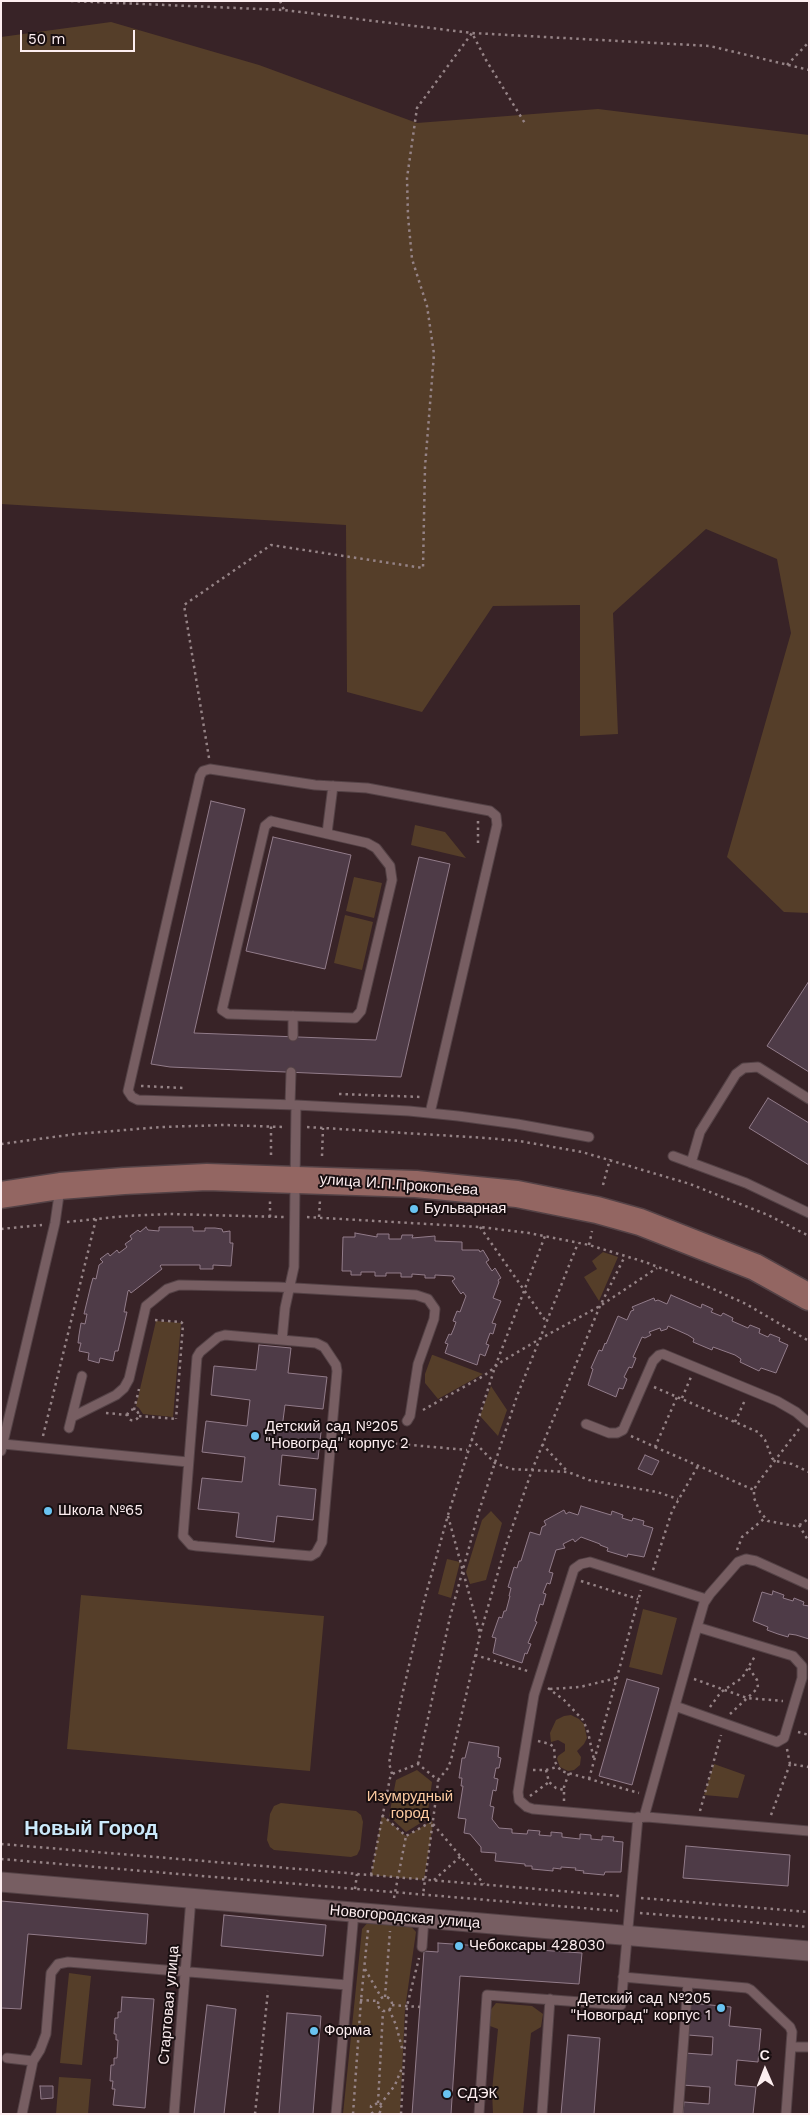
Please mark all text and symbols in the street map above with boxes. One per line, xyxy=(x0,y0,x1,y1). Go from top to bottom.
scale bar xyxy=(22,20,138,52)
text: 50 m xyxy=(28,30,65,48)
street label: улица И.П.Прокопьева xyxy=(319,1170,479,1200)
place label: Бульварная xyxy=(424,1200,506,1218)
marker: Бульварная xyxy=(408,1203,420,1215)
place label: Детский сад №205 "Новоград" корпус 2 xyxy=(265,1418,409,1453)
marker: Детский сад №205 "Новоград" корпус 2 xyxy=(249,1430,261,1442)
place label: Школа №65 xyxy=(58,1502,143,1520)
marker: Школа №65 xyxy=(42,1505,54,1517)
park label: Изумрудный город xyxy=(367,1788,453,1823)
district label: Новый Город xyxy=(24,1817,158,1841)
street label: Новогородская улица xyxy=(329,1901,481,1933)
place label: Чебоксары 428030 xyxy=(469,1937,605,1955)
marker: Чебоксары 428030 xyxy=(453,1940,465,1952)
street label: Стартовая улица xyxy=(155,1945,183,2065)
place label: Детский сад №205 "Новоград" корпус 1 xyxy=(570,1990,711,2025)
marker: Детский сад №205 "Новоград" корпус 1 xyxy=(715,2002,727,2014)
place label: Форма xyxy=(324,2022,371,2040)
marker: Форма xyxy=(308,2025,320,2037)
north arrow xyxy=(740,2045,790,2095)
text: С xyxy=(760,2047,770,2063)
place label: СДЭК xyxy=(457,2085,497,2103)
marker: СДЭК xyxy=(441,2088,453,2100)

